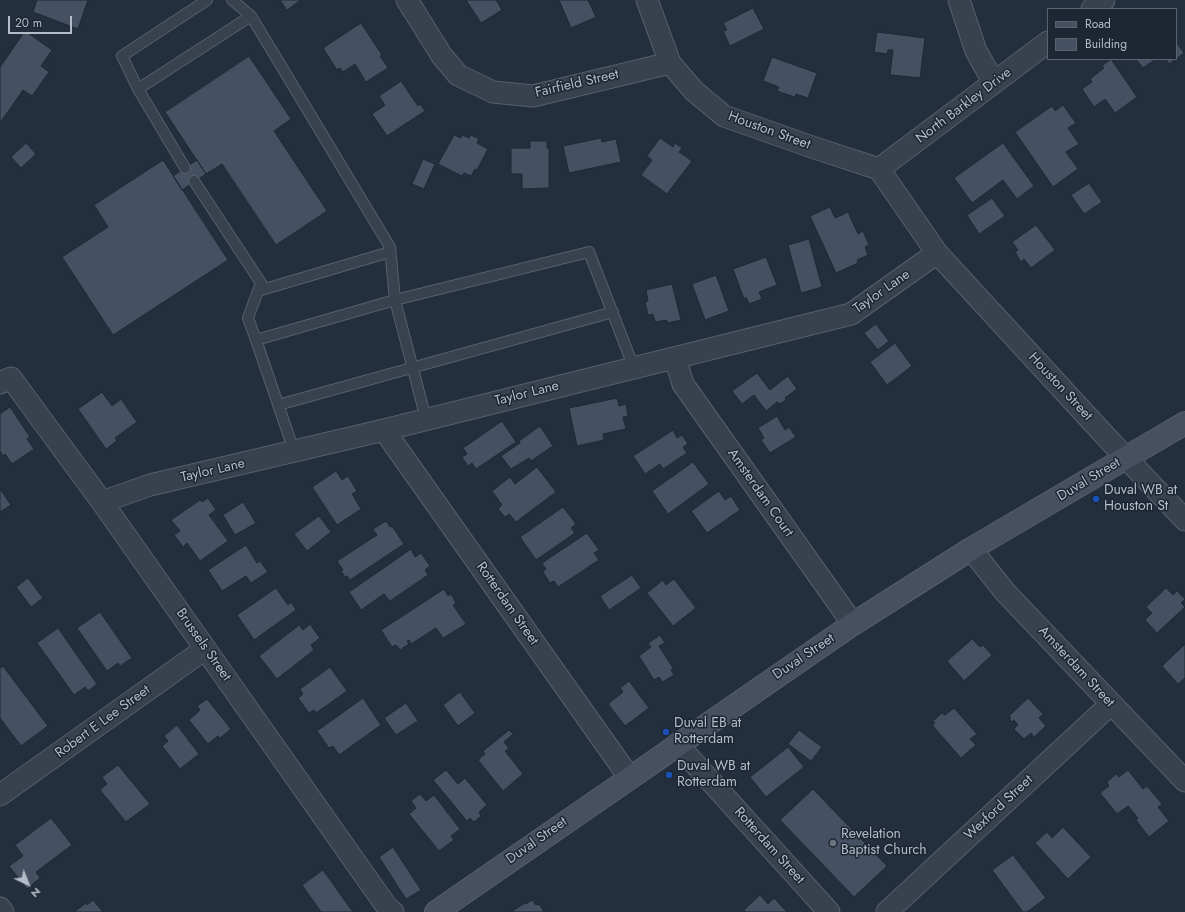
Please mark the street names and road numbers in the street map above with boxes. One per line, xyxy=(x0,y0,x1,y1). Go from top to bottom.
street label: North Barkley Drive xyxy=(913,65,1015,147)
street label: Fairfield Street xyxy=(533,66,621,102)
street label: Houston Street xyxy=(725,108,813,154)
street label: Taylor Lane xyxy=(850,266,914,318)
street label: Houston Street xyxy=(1024,350,1096,424)
street label: Taylor Lane xyxy=(493,378,561,410)
street label: Amsterdam Court xyxy=(723,446,797,540)
street label: Taylor Lane xyxy=(179,455,247,487)
street label: Duval Street xyxy=(1054,455,1124,505)
street label: Rotterdam Street xyxy=(472,559,542,649)
street label: Brussels Street xyxy=(172,605,234,685)
street label: Amsterdam Street xyxy=(1034,623,1118,711)
street label: Duval Street xyxy=(770,630,838,684)
street label: Robert E Lee Street xyxy=(52,682,154,762)
street label: Wexford Street xyxy=(961,772,1037,844)
street label: Rotterdam Street xyxy=(730,804,808,888)
street label: Duval Street xyxy=(503,814,571,868)

